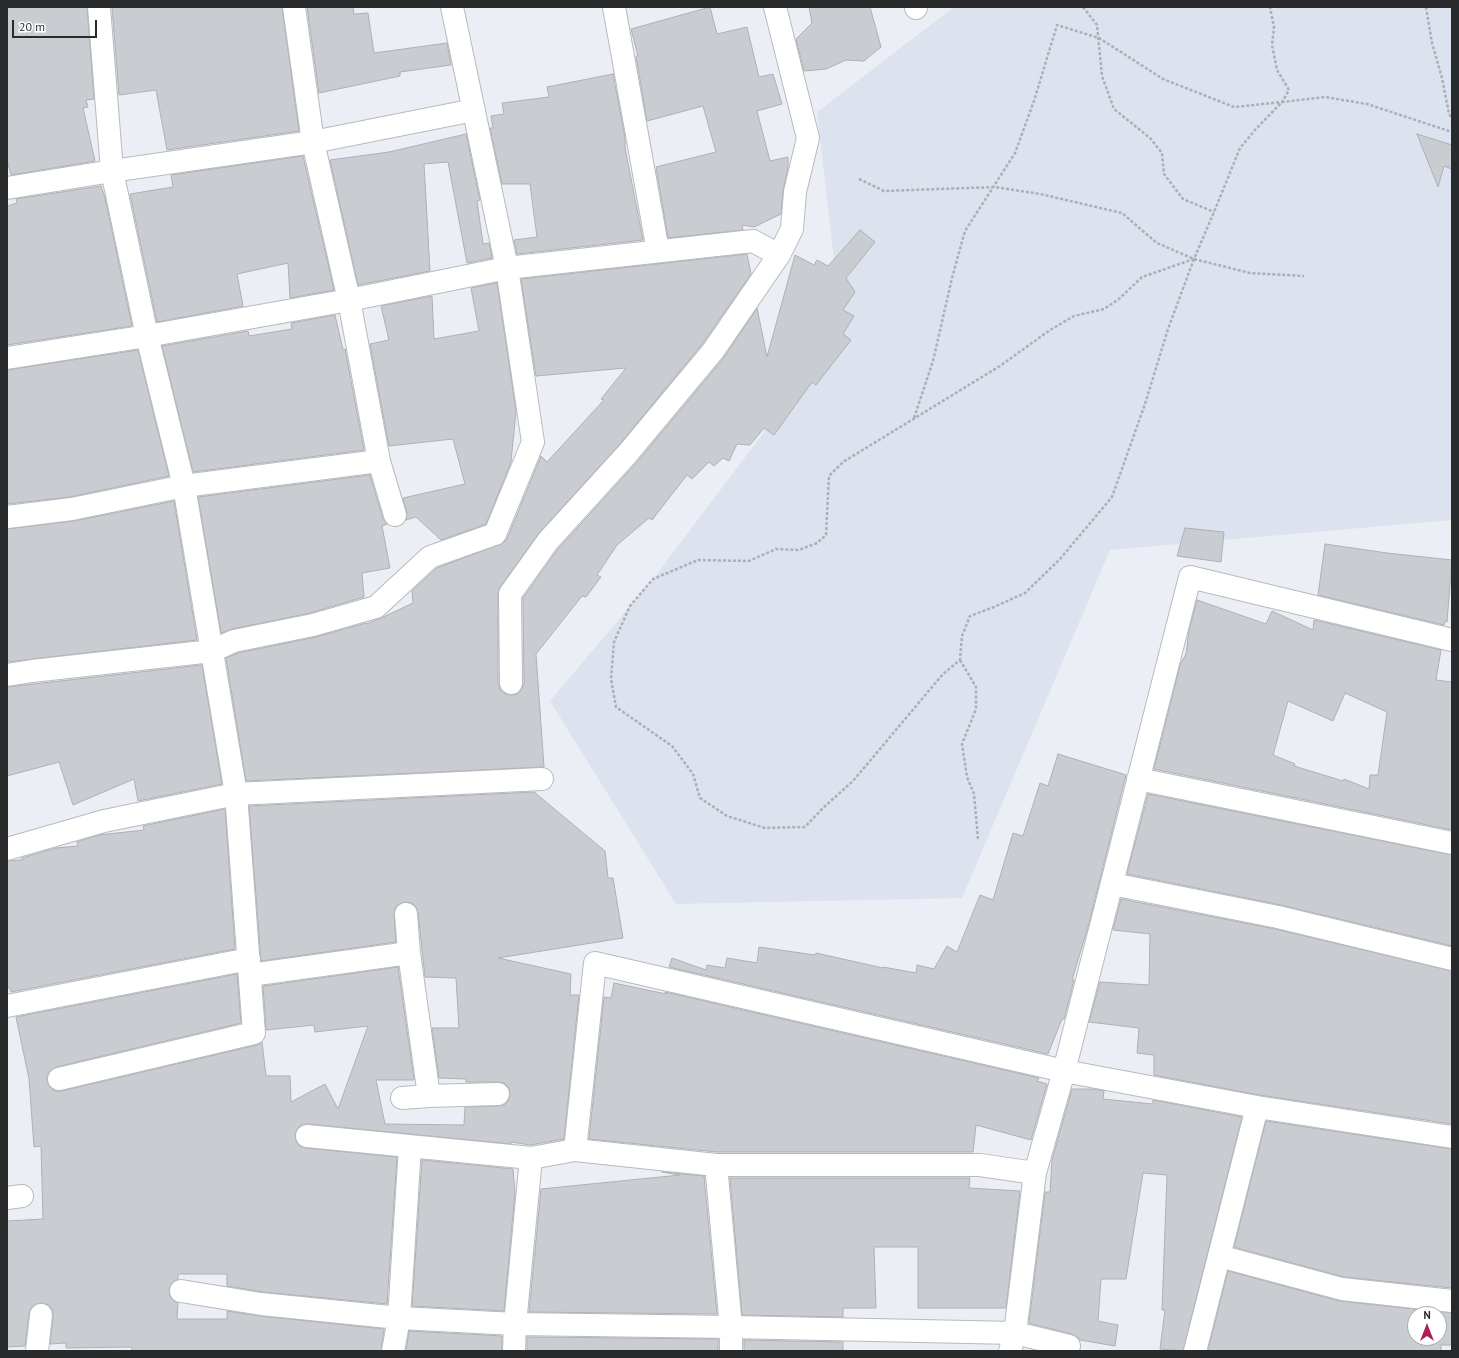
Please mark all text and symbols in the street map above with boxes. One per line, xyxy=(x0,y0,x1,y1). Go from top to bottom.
scale bar xyxy=(14,12,99,38)
text: 20 m xyxy=(19,19,45,34)
north arrow xyxy=(1407,1306,1447,1346)
text: N xyxy=(1423,1308,1431,1322)

